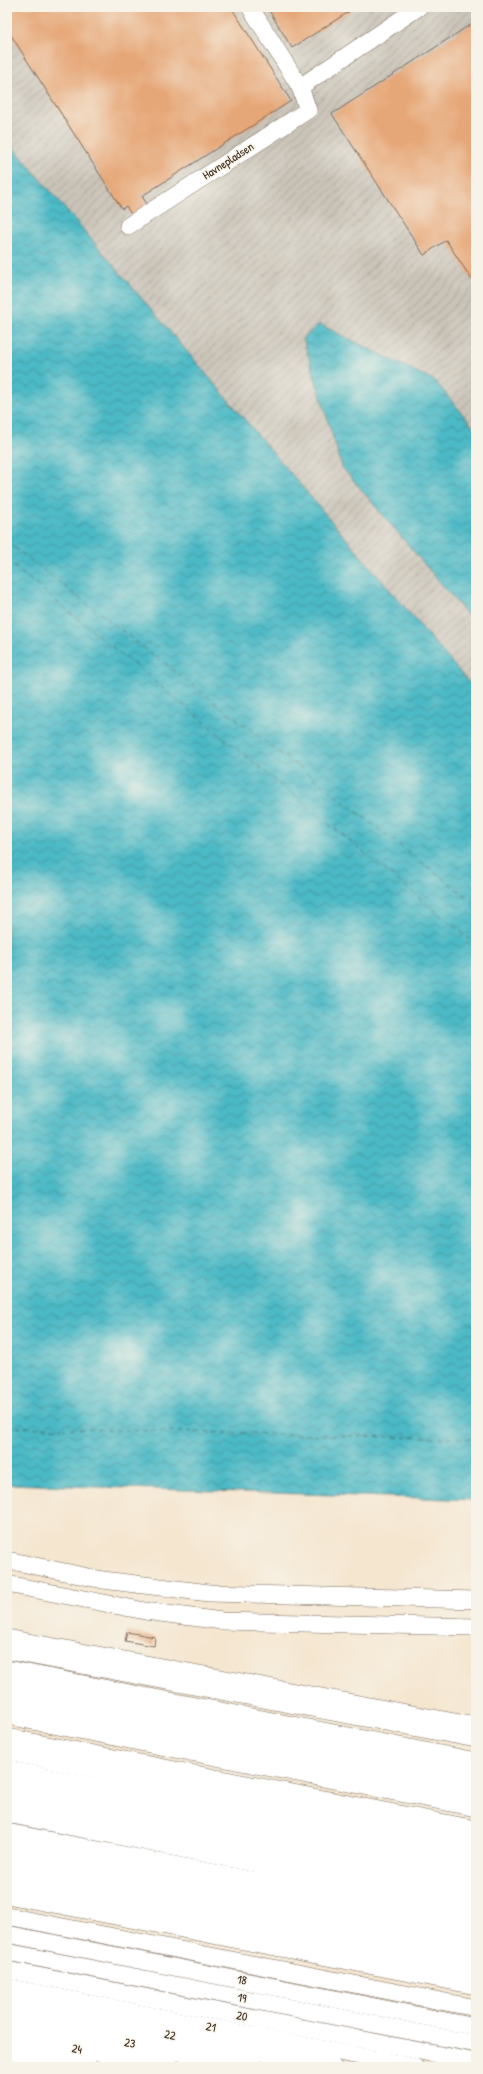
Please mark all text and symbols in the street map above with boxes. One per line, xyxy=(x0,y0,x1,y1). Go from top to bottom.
street label: Havnepladsen xyxy=(199,138,257,183)
street label: 18 xyxy=(236,1970,248,1989)
street label: 19 xyxy=(236,1988,249,2007)
street label: 20 xyxy=(235,2006,249,2025)
street label: 21 xyxy=(205,2017,218,2036)
street label: 22 xyxy=(163,2025,178,2044)
street label: 23 xyxy=(123,2033,137,2052)
street label: 24 xyxy=(71,2039,84,2058)

